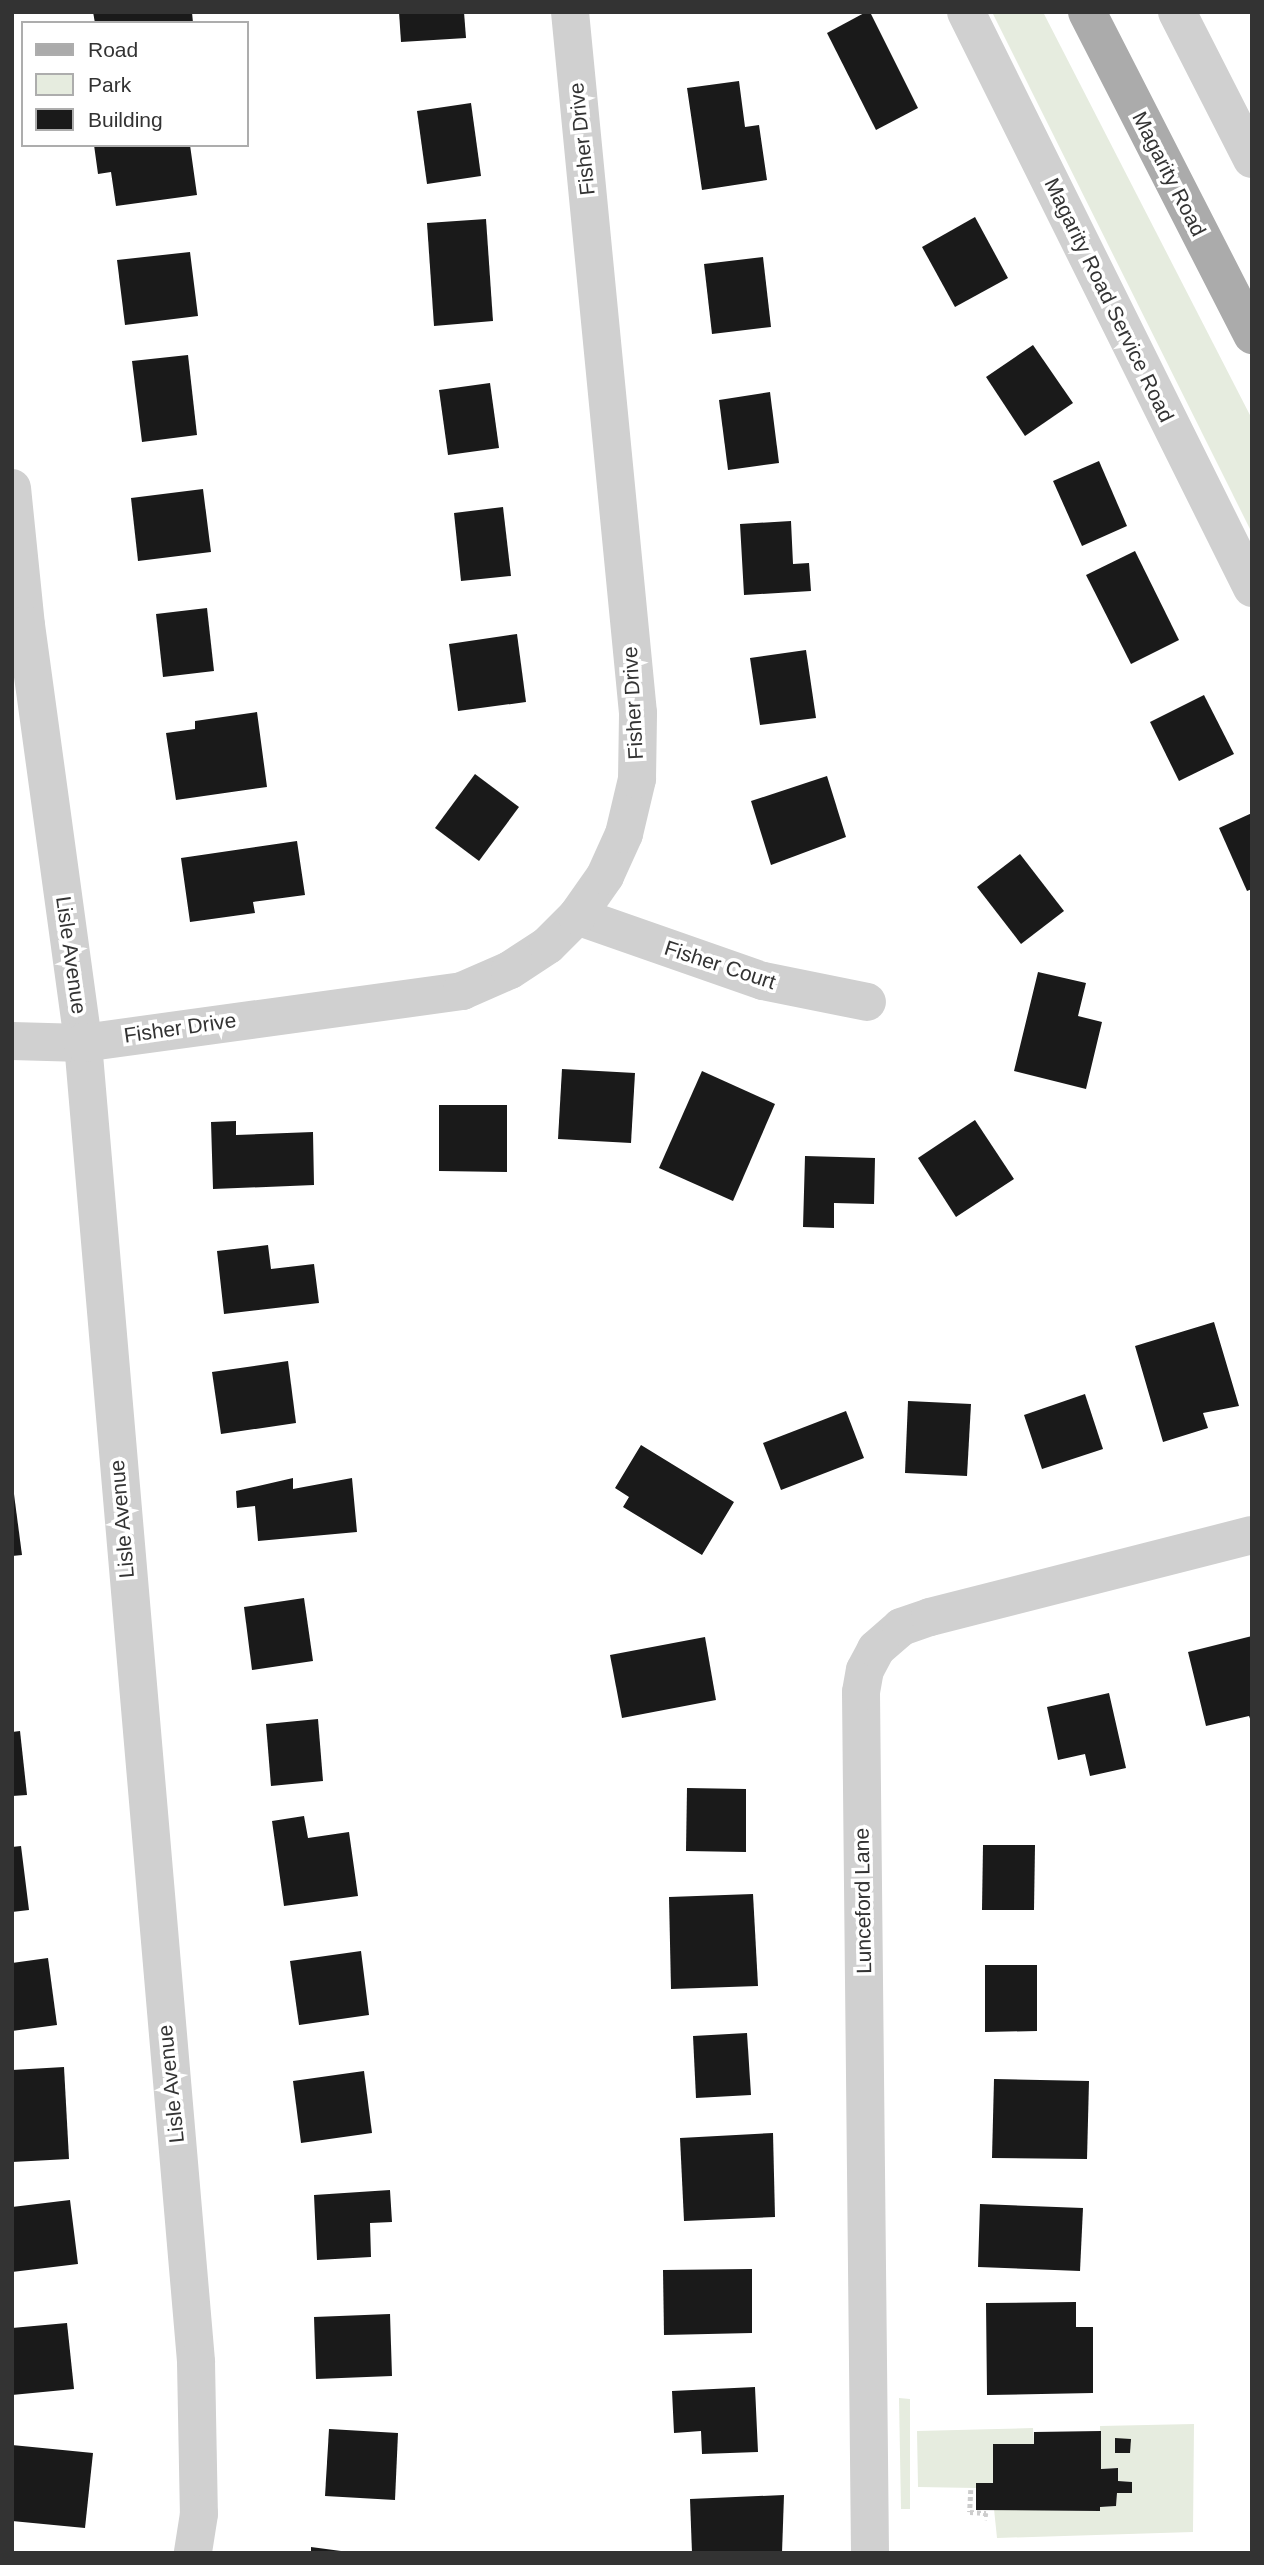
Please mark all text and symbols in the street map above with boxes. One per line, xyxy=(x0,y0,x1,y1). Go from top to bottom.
legend xyxy=(21,21,248,147)
text: Road xyxy=(88,38,138,61)
text: Park xyxy=(88,73,131,96)
street label: Fisher Drive xyxy=(564,81,600,197)
street label: Magarity Road xyxy=(1127,107,1211,241)
text: Building xyxy=(88,108,163,131)
street label: Magarity Road Service Road xyxy=(1039,174,1179,426)
street label: Fisher Drive xyxy=(617,646,649,760)
street label: Lisle Avenue xyxy=(50,894,92,1016)
street label: Fisher Court xyxy=(661,935,779,995)
street label: Fisher Drive xyxy=(122,1008,238,1048)
street label: Lisle Avenue xyxy=(104,1458,140,1580)
street label: Lunceford Lane xyxy=(849,1828,877,1974)
street label: Lisle Avenue xyxy=(152,2023,190,2145)

